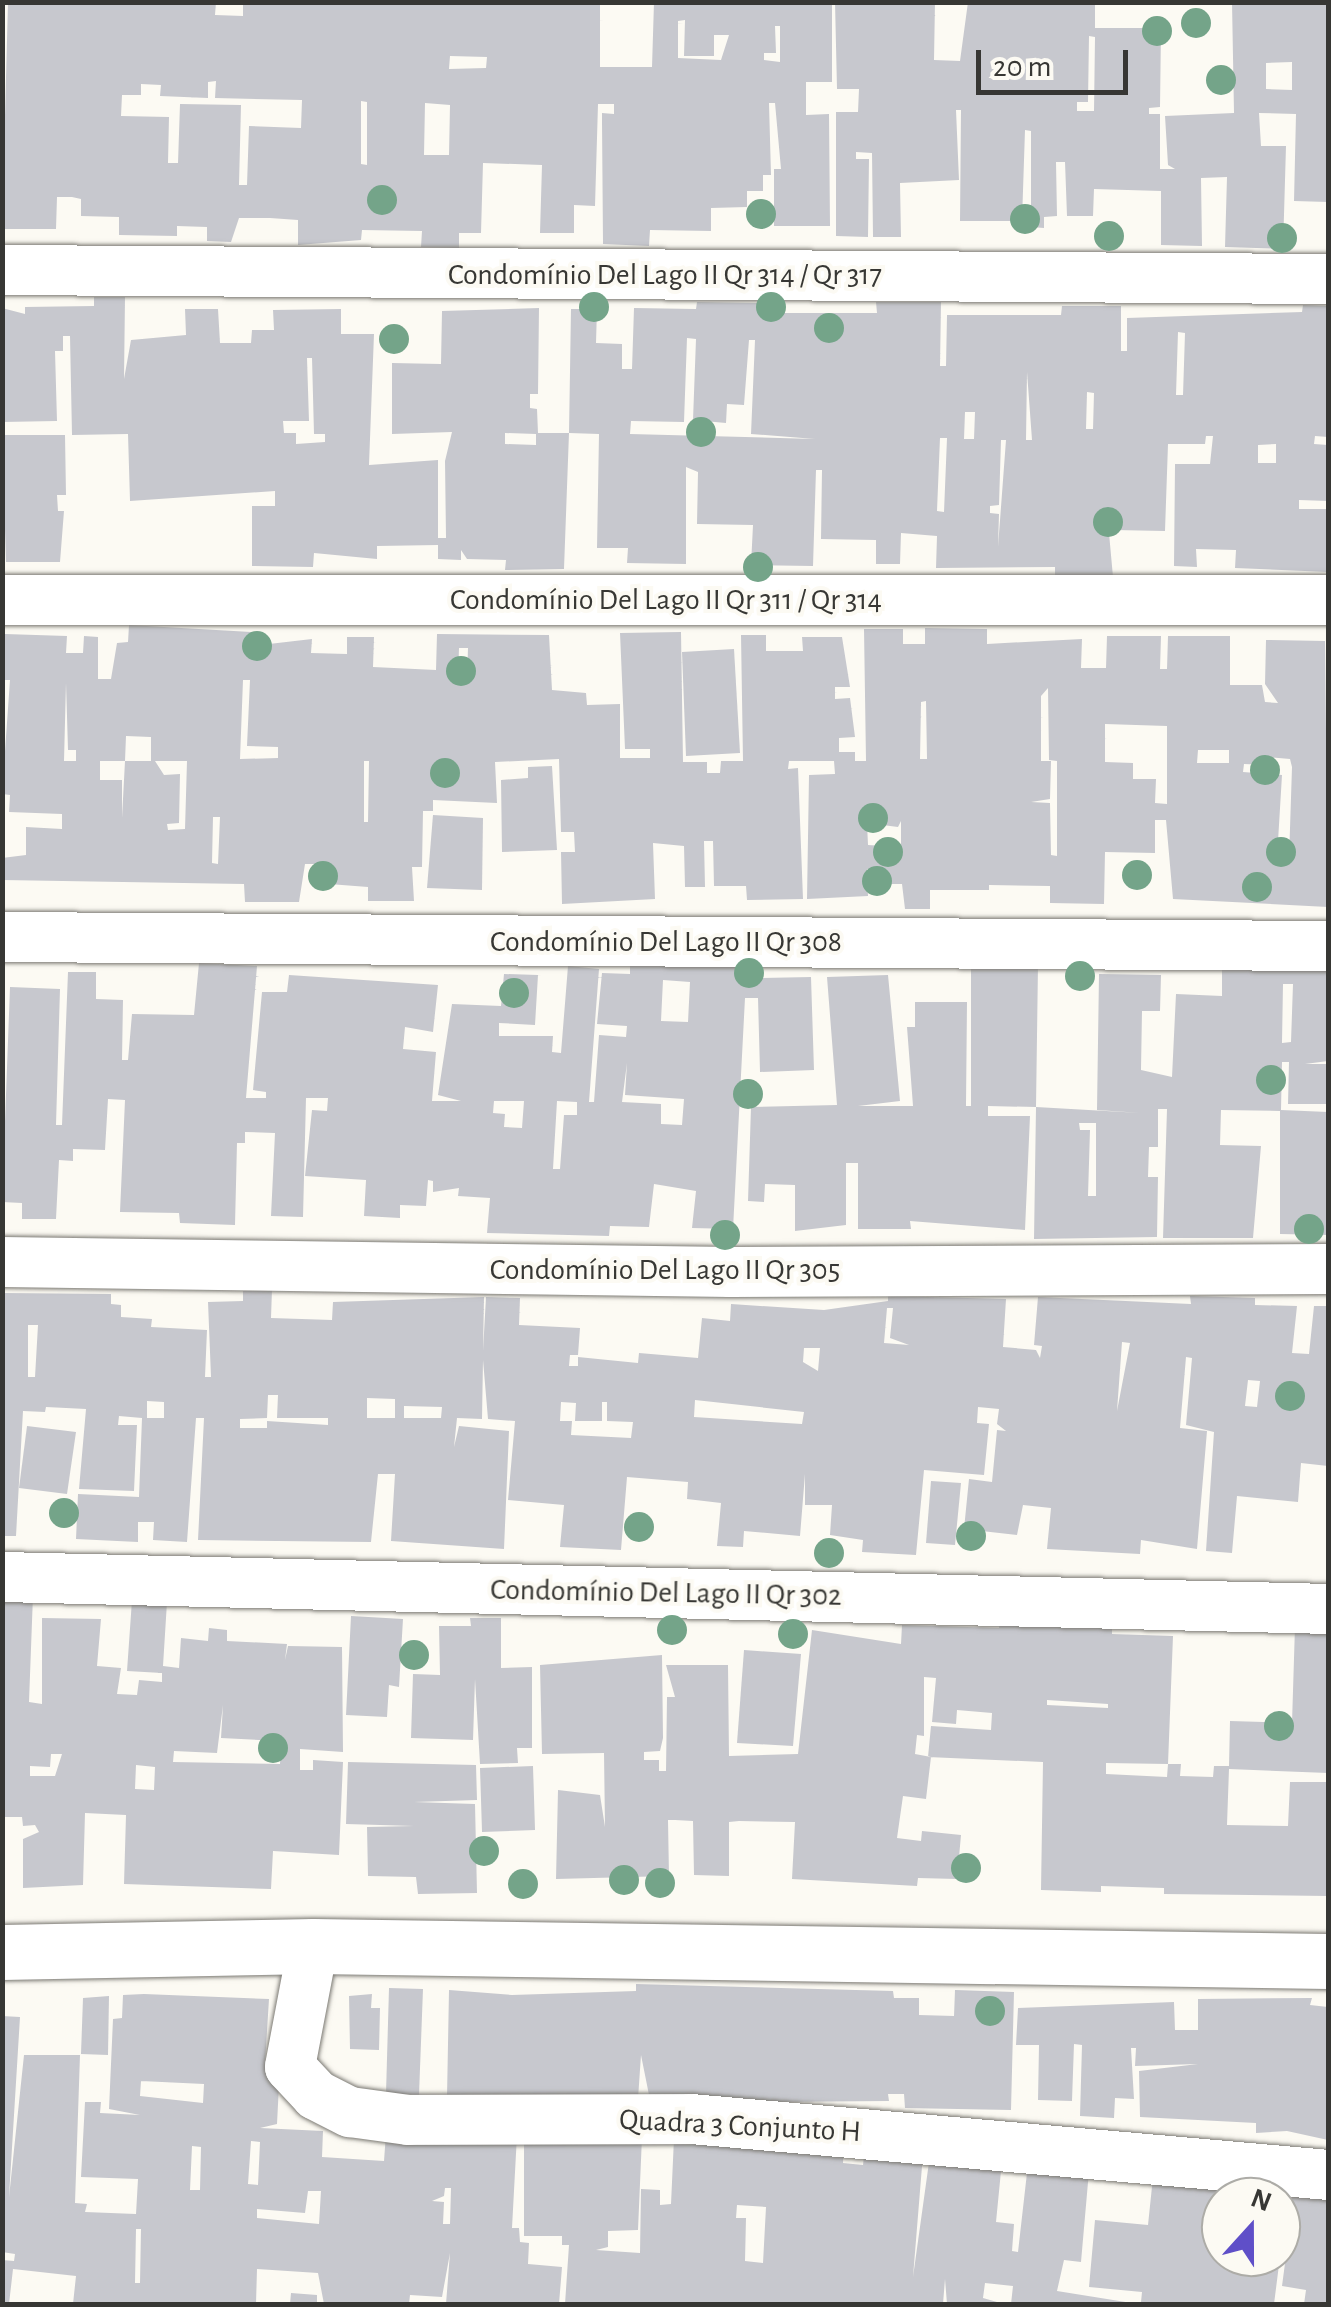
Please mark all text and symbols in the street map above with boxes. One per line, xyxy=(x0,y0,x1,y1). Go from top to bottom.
scale bar xyxy=(981,30,1134,92)
text: 20 m xyxy=(993,52,1051,82)
street label: Condomínio Del Lago II Qr 314 / Qr 317 xyxy=(448,257,882,293)
street label: Condomínio Del Lago II Qr 311 / Qr 314 xyxy=(450,582,882,618)
street label: Condomínio Del Lago II Qr 308 xyxy=(490,924,842,960)
street label: Condomínio Del Lago II Qr 305 xyxy=(490,1252,840,1288)
street label: Condomínio Del Lago II Qr 302 xyxy=(490,1572,842,1614)
street label: Quadra 3 Conjunto H xyxy=(618,2102,862,2150)
north arrow xyxy=(1201,2177,1301,2277)
text: N xyxy=(1247,2184,1275,2217)

